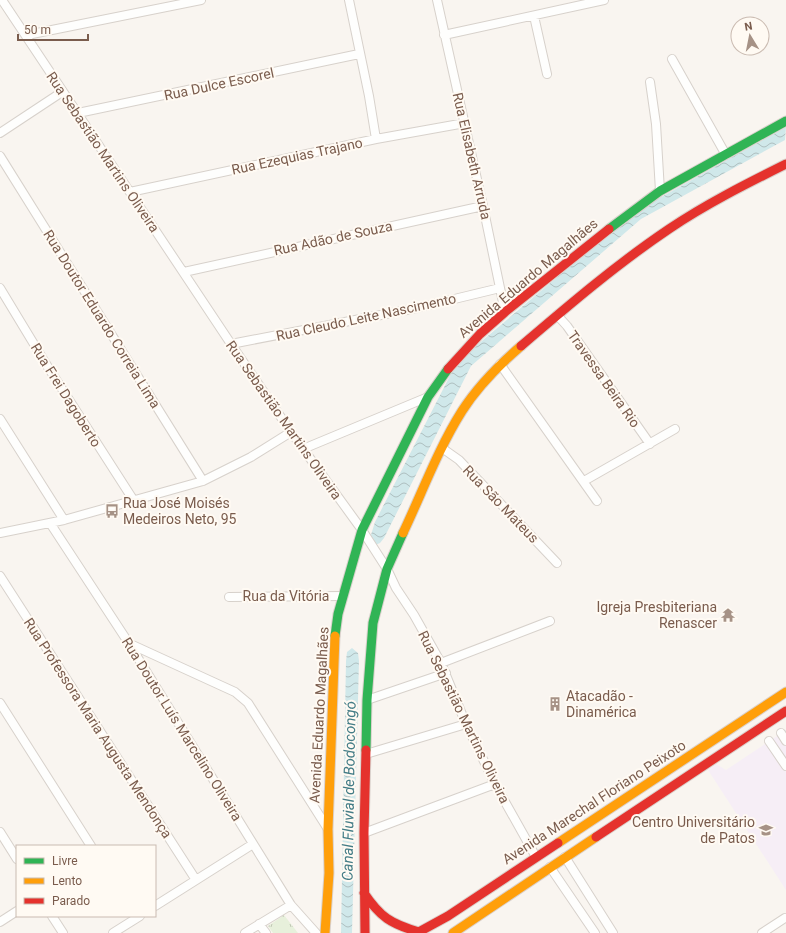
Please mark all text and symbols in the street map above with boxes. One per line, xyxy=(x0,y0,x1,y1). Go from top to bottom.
scale bar xyxy=(18,16,88,42)
north arrow xyxy=(730,16,770,56)
text: N xyxy=(743,20,754,34)
text: 50 m xyxy=(24,23,51,37)
street label: Rua Dulce Escorel xyxy=(163,65,275,103)
street label: Rua Sebastião Martins Oliveira xyxy=(43,69,163,235)
street label: Rua Elisabeth Arruda xyxy=(450,91,494,221)
street label: Rua Ezequias Trajano xyxy=(230,134,364,178)
street label: Avenida Eduardo Magalhães xyxy=(455,215,601,341)
street label: Rua Adão de Souza xyxy=(272,218,394,258)
street label: Rua Doutor Eduardo Correia Lima xyxy=(40,227,164,411)
street label: Rua Cleudo Leite Nascimento xyxy=(274,290,458,344)
street label: Travessa Beira Rio xyxy=(565,327,643,431)
street label: Rua Sebastião Martins Oliveira xyxy=(223,337,345,503)
street label: Rua Frei Dagoberto xyxy=(28,340,104,450)
street label: Rua São Mateus xyxy=(460,462,542,546)
place label: Rua José Moisés Medeiros Neto, 95 xyxy=(123,495,237,527)
bus stop icon: Rua José Moisés Medeiros Neto, 95 xyxy=(104,503,120,519)
street label: Rua da Vitória xyxy=(243,588,329,604)
place label: Igreja Presbiteriana Renascer xyxy=(596,599,717,631)
temple icon: Igreja Presbiteriana Renascer xyxy=(720,607,736,623)
street label: Rua Professora Maria Augusta Mendonça xyxy=(21,615,175,841)
street label: Avenida Eduardo Magalhães xyxy=(306,626,332,804)
street label: Rua Sebastião Martins Oliveira xyxy=(415,628,513,806)
street label: Rua Doutor Luís Marcelino Oliveira xyxy=(119,634,245,824)
place label: Atacadão - Dinamérica xyxy=(566,688,637,720)
building icon: Atacadão - Dinamérica xyxy=(547,696,563,712)
water label: Canal Fluvial de Bodocongó xyxy=(338,701,360,881)
street label: Avenida Marechal Floriano Peixoto xyxy=(499,737,689,867)
place label: Centro Universitário de Patos xyxy=(632,814,755,846)
school or university icon: Centro Universitário de Patos xyxy=(758,822,774,838)
legend xyxy=(16,845,156,917)
text: Livre xyxy=(52,854,78,868)
text: Lento xyxy=(52,874,82,888)
text: Parado xyxy=(52,894,90,908)

